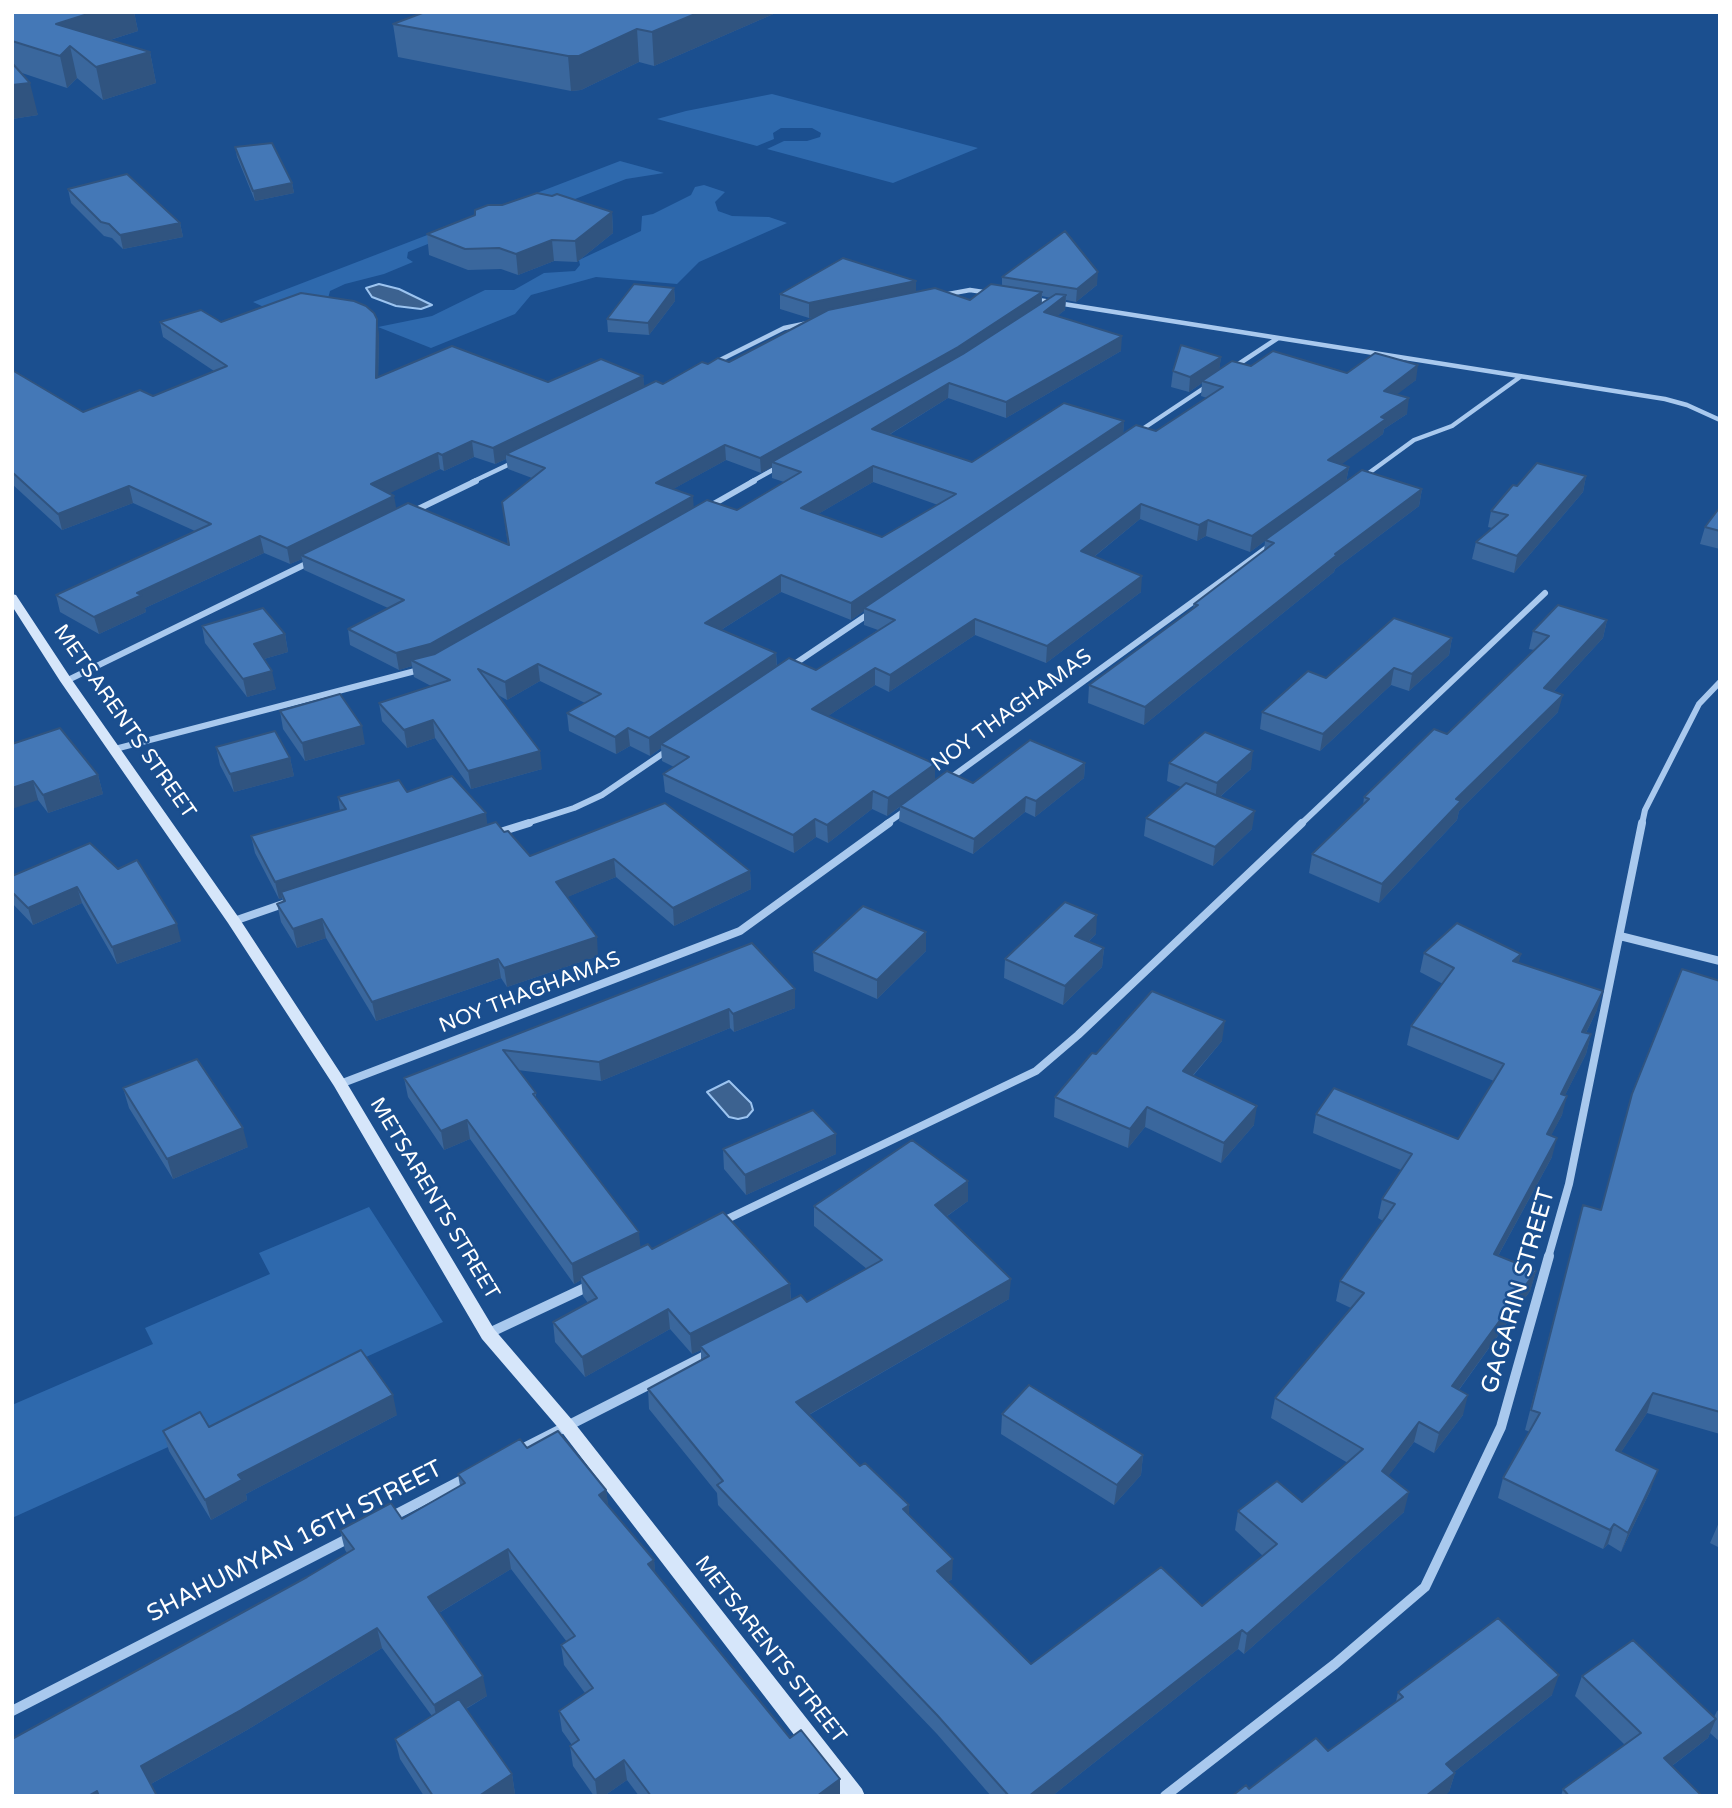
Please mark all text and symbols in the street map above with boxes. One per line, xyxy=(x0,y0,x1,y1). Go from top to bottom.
street label: METSARENTS STREET xyxy=(47,620,201,824)
street label: NOY THAGHAMAS xyxy=(927,644,1097,778)
street label: NOY THAGHAMAS xyxy=(436,947,624,1039)
street label: METSARENTS STREET xyxy=(364,1094,504,1304)
street label: GAGARIN STREET xyxy=(1476,1185,1562,1397)
street label: SHAHUMYAN 16TH STREET xyxy=(143,1455,447,1629)
street label: METSARENTS STREET xyxy=(689,1551,851,1749)

